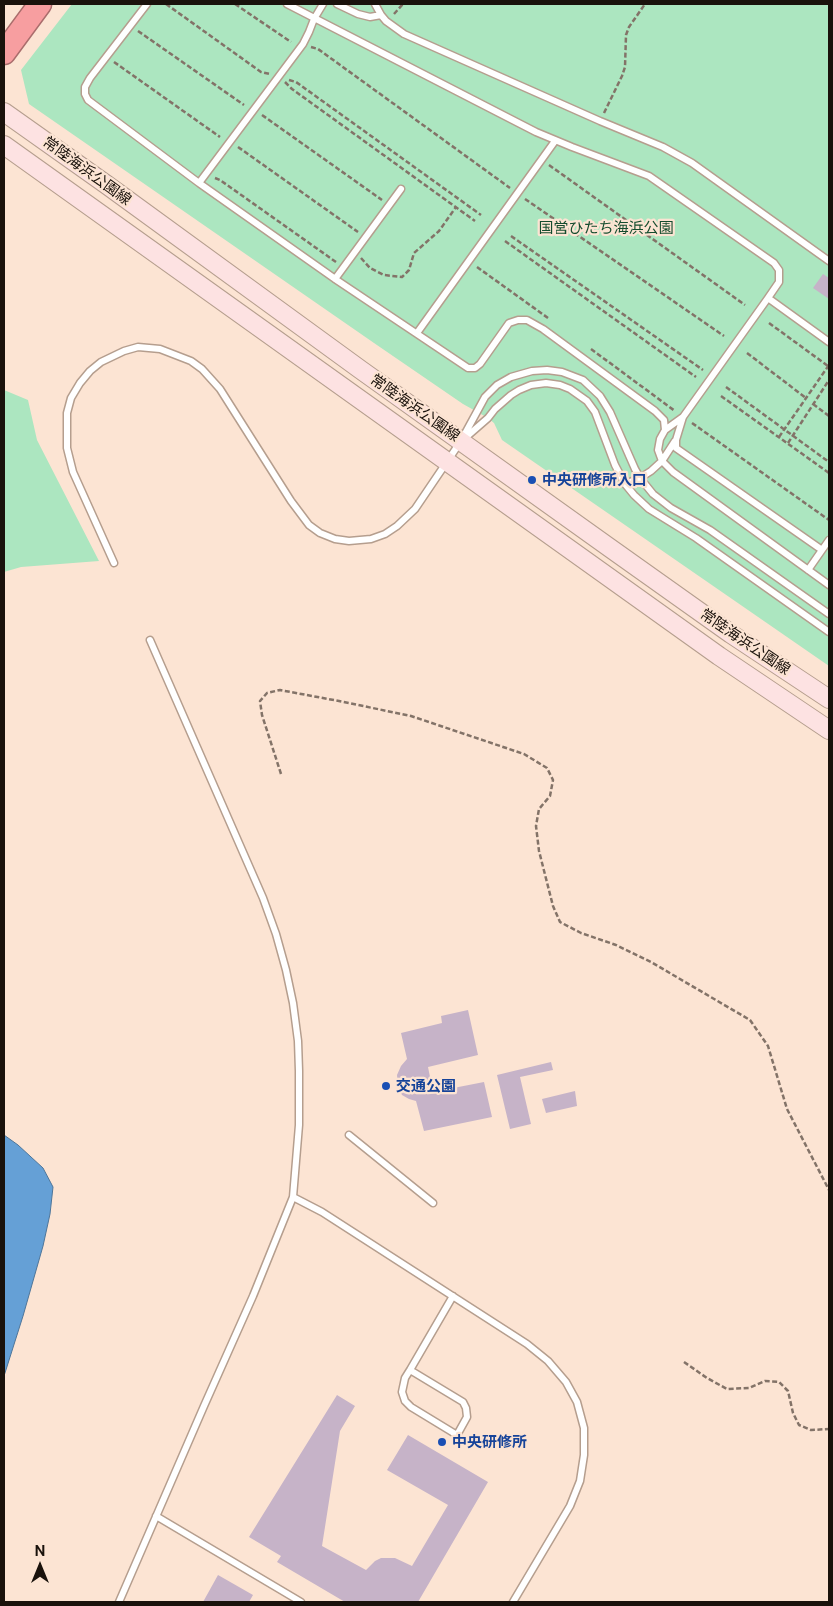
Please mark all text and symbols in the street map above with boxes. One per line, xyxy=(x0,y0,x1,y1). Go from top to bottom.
street label: 常陸海浜公園線 xyxy=(39,133,135,209)
park label: 国営ひたち海浜公園 xyxy=(539,219,673,237)
street label: 常陸海浜公園線 xyxy=(367,371,463,445)
place label: 中央研修所入口 xyxy=(542,471,647,489)
marker: 中央研修所入口 xyxy=(526,474,538,486)
street label: 常陸海浜公園線 xyxy=(696,605,794,679)
place label: 交通公園 xyxy=(396,1077,456,1095)
marker: 交通公園 xyxy=(380,1080,392,1092)
place label: 中央研修所 xyxy=(452,1433,527,1451)
marker: 中央研修所 xyxy=(436,1436,448,1448)
north arrow xyxy=(15,1541,65,1591)
text: N xyxy=(35,1543,45,1559)

